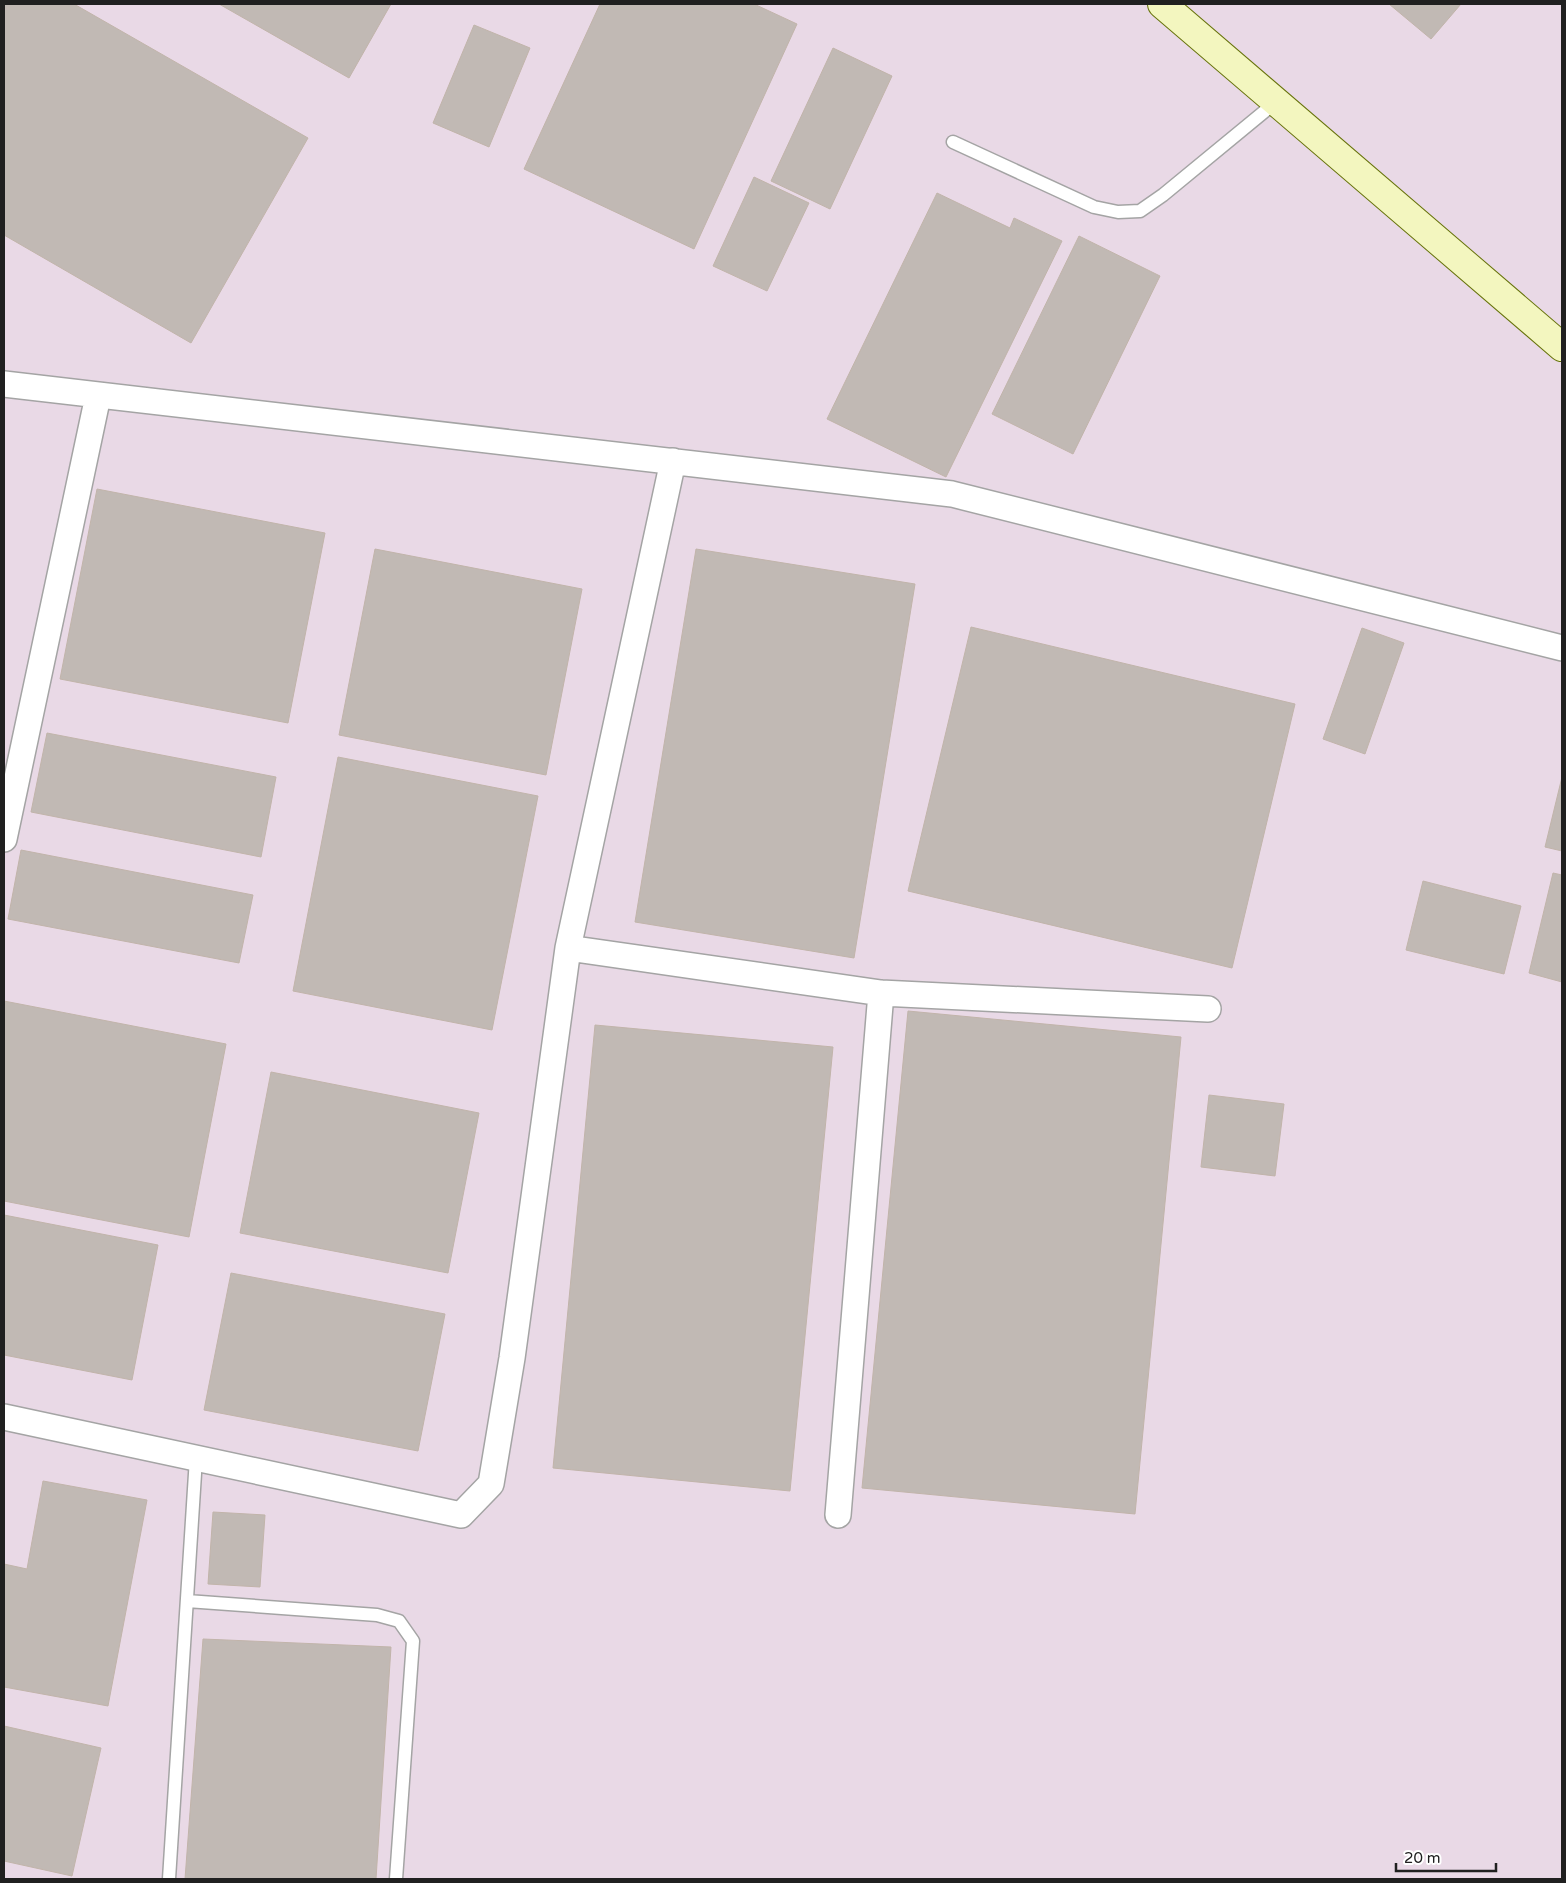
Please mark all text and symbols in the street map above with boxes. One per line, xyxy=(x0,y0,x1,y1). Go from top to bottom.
scale bar xyxy=(1396,1840,1496,1872)
text: 20 m xyxy=(1404,1849,1441,1867)

